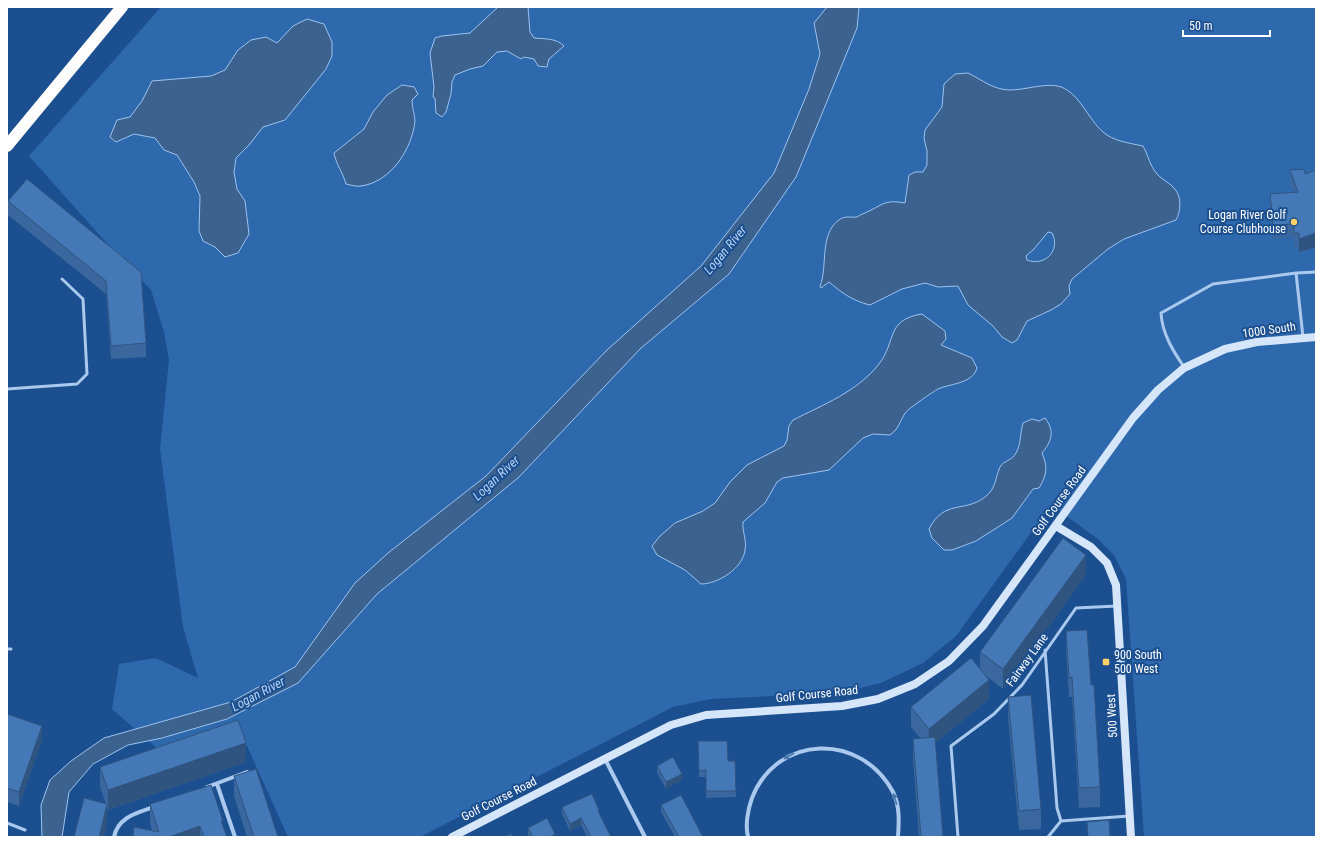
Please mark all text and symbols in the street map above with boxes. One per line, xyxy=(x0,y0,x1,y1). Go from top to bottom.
scale bar xyxy=(1183,12,1270,38)
text: 50 m xyxy=(1189,19,1213,33)
place label: Logan River Golf Course Clubhouse xyxy=(1200,208,1286,236)
marker: Logan River Golf Course Clubhouse xyxy=(1289,217,1299,227)
water label: Logan River xyxy=(701,222,750,277)
street label: 1000 South xyxy=(1241,319,1297,341)
water label: Logan River xyxy=(470,452,523,503)
street label: Golf Course Road xyxy=(1029,463,1089,539)
street label: Fairway Lane xyxy=(1003,631,1051,689)
place label: 900 South 500 West xyxy=(1114,648,1162,676)
marker: 900 South 500 West xyxy=(1101,657,1111,667)
water label: Logan River xyxy=(229,673,288,714)
street label: Golf Course Road xyxy=(775,683,859,705)
street label: 500 West xyxy=(1104,693,1120,738)
one-way arrow xyxy=(783,753,795,760)
street label: Golf Course Road xyxy=(459,774,539,824)
one-way arrow xyxy=(892,792,898,804)

